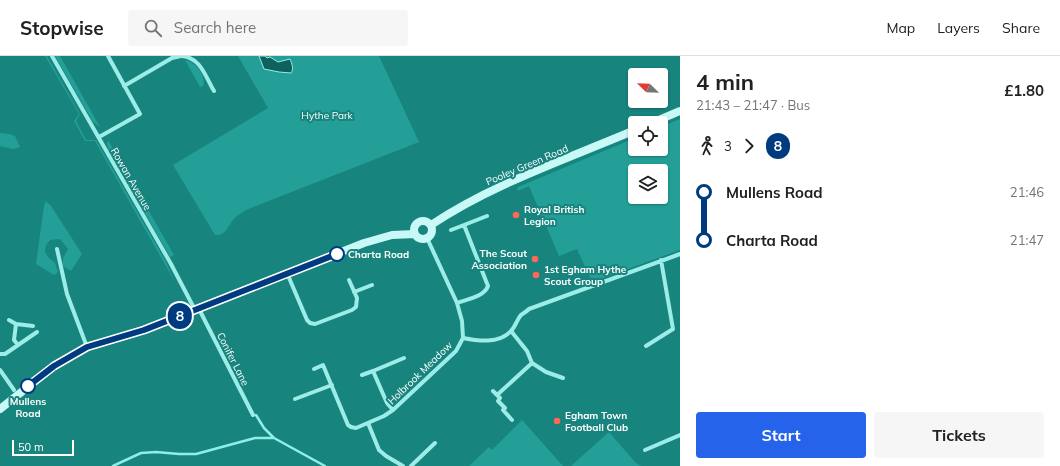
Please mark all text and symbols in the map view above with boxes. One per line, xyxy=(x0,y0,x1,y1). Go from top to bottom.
search box xyxy=(128,10,408,46)
text: Stopwise xyxy=(20,16,104,40)
icon: search xyxy=(142,17,164,39)
text: Search here xyxy=(174,18,256,37)
text: Map xyxy=(886,19,915,37)
text: Layers xyxy=(937,19,980,37)
text: Share xyxy=(1002,19,1040,37)
north arrow xyxy=(628,68,668,108)
map controls xyxy=(628,68,668,204)
text: 4 min xyxy=(696,68,754,96)
text: £1.80 xyxy=(1004,81,1044,100)
text: 21:43 – 21:47 · Bus xyxy=(696,97,810,113)
park label: Hythe Park xyxy=(301,109,354,122)
button: locate xyxy=(628,116,668,156)
icon: walk xyxy=(696,135,718,157)
icon: forward xyxy=(738,135,760,157)
text: 8 xyxy=(774,137,782,155)
text: 3 xyxy=(724,138,732,154)
street label: Pooley Green Road xyxy=(484,142,570,188)
street label: Rowan Avenue xyxy=(108,145,154,213)
button: layers xyxy=(628,164,668,204)
text: Mullens Road xyxy=(726,183,823,202)
text: 21:46 xyxy=(1010,184,1044,200)
place label: Royal British Legion xyxy=(524,203,584,228)
marker: Royal British Legion xyxy=(511,210,521,220)
text: Charta Road xyxy=(726,231,818,250)
text: 21:47 xyxy=(1010,232,1044,248)
marker: Charta Road xyxy=(329,246,345,262)
place label: The Scout Association xyxy=(471,247,527,272)
place label: Charta Road xyxy=(348,248,409,261)
marker: The Scout Association xyxy=(530,254,540,264)
place label: 1st Egham Hythe Scout Group xyxy=(544,263,627,288)
marker: 1st Egham Hythe Scout Group xyxy=(531,270,541,280)
line badge: 8 xyxy=(167,303,193,329)
text: 8 xyxy=(176,307,184,325)
street label: Conifer Lane xyxy=(214,330,252,388)
street label: Holbrook Meadow xyxy=(385,339,455,407)
marker: Mullens Road xyxy=(20,378,36,394)
place label: Mullens Road xyxy=(10,395,46,420)
place label: Egham Town Football Club xyxy=(565,409,628,434)
button: Start xyxy=(696,412,866,458)
button: Tickets xyxy=(874,412,1044,458)
marker: Egham Town Football Club xyxy=(552,416,562,426)
scale bar xyxy=(12,438,74,457)
text: 50 m xyxy=(18,440,44,454)

